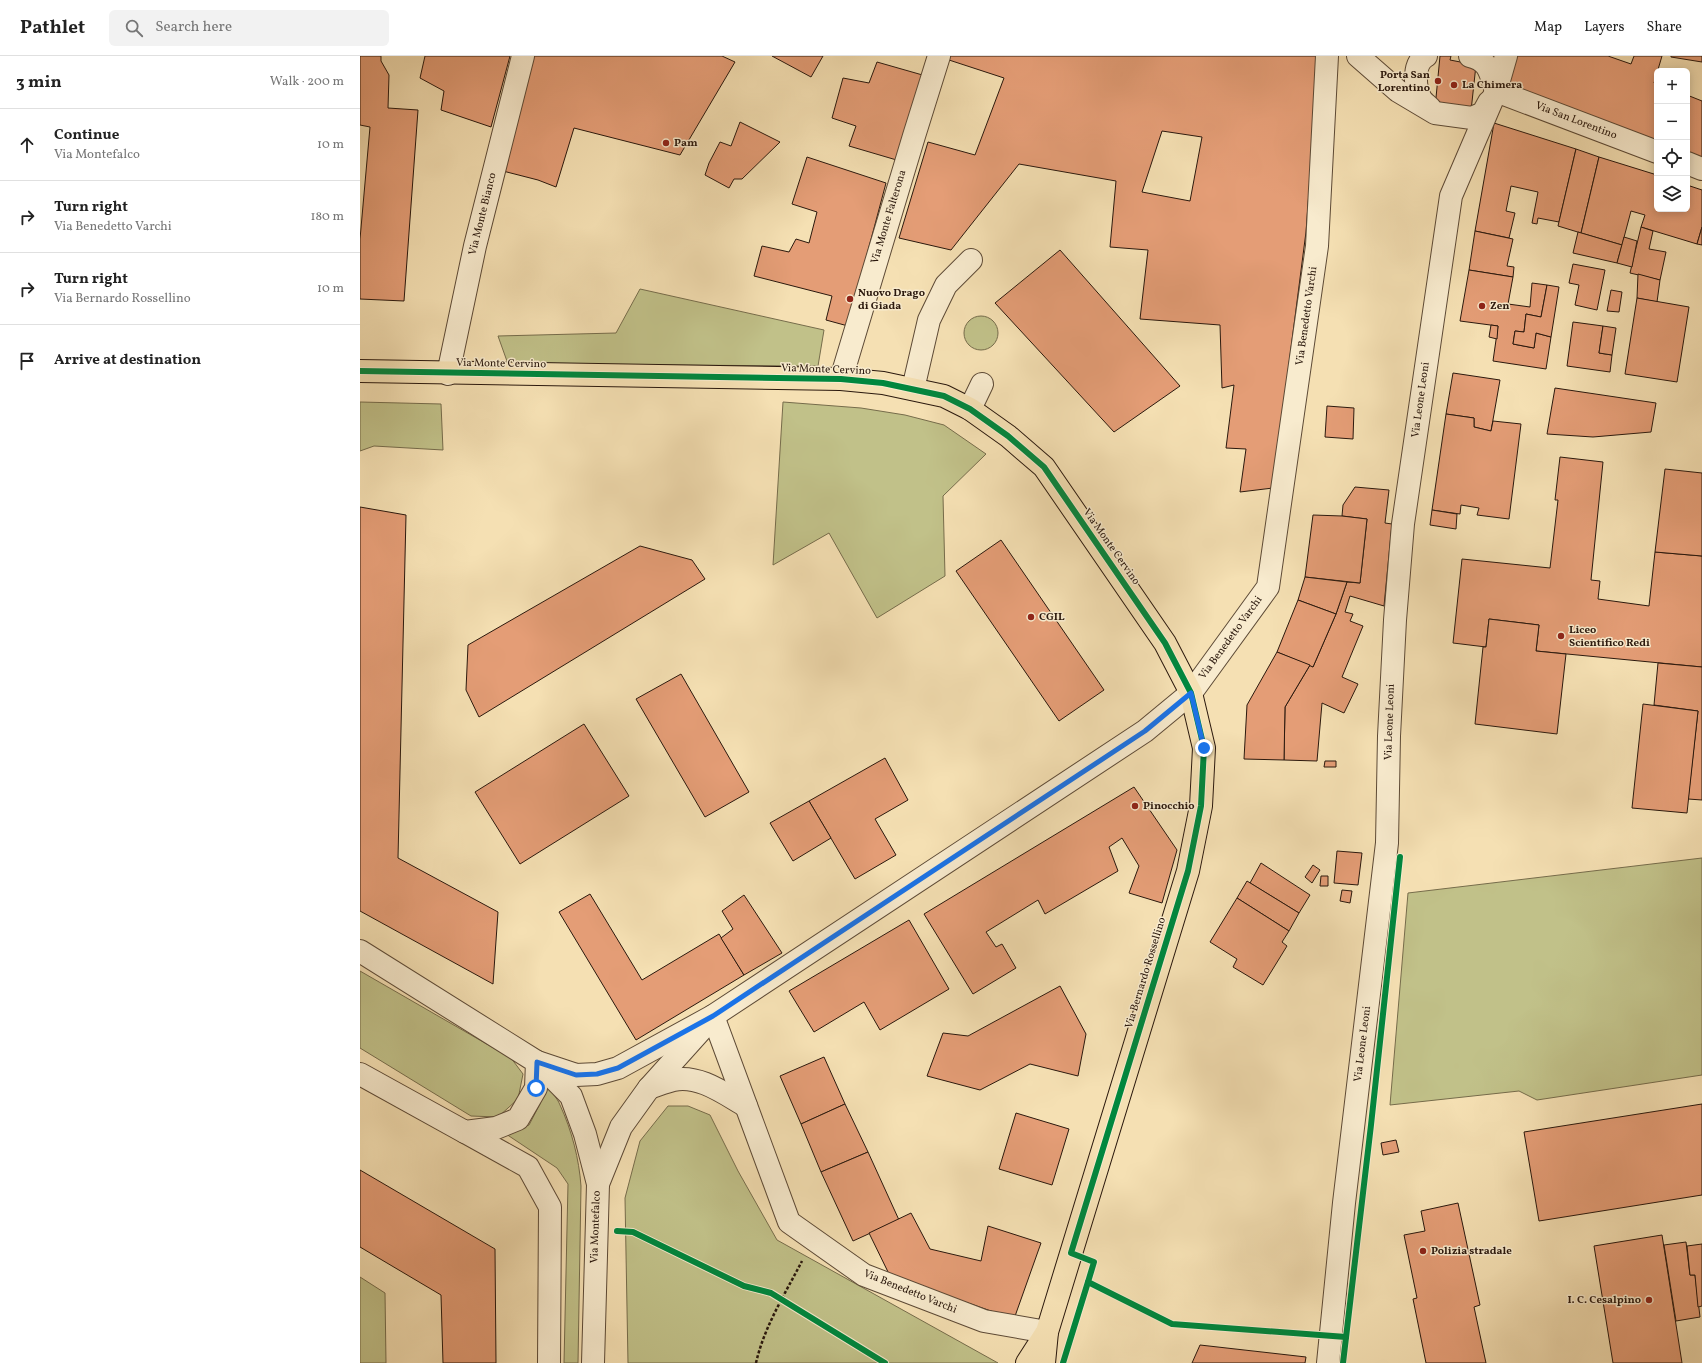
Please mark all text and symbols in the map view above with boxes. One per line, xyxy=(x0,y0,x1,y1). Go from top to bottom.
search box xyxy=(109,10,389,46)
text: Pathlet xyxy=(20,15,85,41)
icon: search xyxy=(123,17,145,39)
text: Search here xyxy=(155,17,232,38)
text: Map xyxy=(1534,18,1562,37)
text: Layers xyxy=(1584,18,1624,37)
text: Share xyxy=(1646,18,1682,37)
place label: Porta San Lorentino xyxy=(1378,68,1430,96)
map controls xyxy=(1654,68,1690,212)
button: + xyxy=(1654,68,1690,104)
text: 3 min xyxy=(16,71,62,94)
text: Walk · 200 m xyxy=(270,73,344,91)
marker: Porta San Lorentino xyxy=(1433,76,1443,86)
place label: La Chimera xyxy=(1462,78,1522,93)
marker: La Chimera xyxy=(1449,80,1459,90)
street label: Via San Lorentino xyxy=(1533,99,1619,144)
button: − xyxy=(1654,104,1690,140)
text: Continue xyxy=(54,125,119,146)
icon: ahead xyxy=(16,134,38,156)
text: 10 m xyxy=(317,136,344,154)
place label: Pam xyxy=(674,136,698,151)
marker: Pam xyxy=(661,138,671,148)
button: locate xyxy=(1654,140,1690,176)
text: Via Montefalco xyxy=(54,146,140,164)
street label: Via Monte Falterona xyxy=(868,168,911,266)
street label: Via Monte Bianco xyxy=(465,171,501,257)
button: layers xyxy=(1654,176,1690,212)
text: Turn right xyxy=(54,197,128,218)
icon: right xyxy=(16,206,38,228)
text: 180 m xyxy=(310,208,344,226)
text: Via Benedetto Varchi xyxy=(54,218,172,236)
street label: Via Benedetto Varchi xyxy=(1293,266,1321,366)
text: Turn right xyxy=(54,269,128,290)
icon: right xyxy=(16,278,38,300)
text: 10 m xyxy=(317,280,344,298)
place label: Nuovo Drago di Giada xyxy=(858,286,925,314)
text: Via Bernardo Rossellino xyxy=(54,290,191,308)
marker: Nuovo Drago di Giada xyxy=(845,294,855,304)
place label: Zen xyxy=(1490,299,1510,314)
marker: Zen xyxy=(1477,301,1487,311)
icon: arrive xyxy=(16,350,38,372)
text: Arrive at destination xyxy=(54,350,201,371)
street label: Via Monte Cervino xyxy=(456,356,546,372)
street label: Via Monte Cervino xyxy=(781,361,871,379)
street label: Via Leone Leoni xyxy=(1408,361,1434,439)
street label: Via Monte Cervino xyxy=(1079,506,1143,588)
street label: Via Benedetto Varchi xyxy=(1196,593,1266,683)
place label: CGIL xyxy=(1039,610,1065,625)
marker: CGIL xyxy=(1026,612,1036,622)
place label: Liceo Scientifico Redi xyxy=(1569,623,1650,651)
marker: Liceo Scientifico Redi xyxy=(1556,631,1566,641)
street label: Via Leone Leoni xyxy=(1381,684,1399,760)
route end xyxy=(1195,739,1213,757)
place label: Pinocchio xyxy=(1143,799,1195,814)
marker: Pinocchio xyxy=(1130,801,1140,811)
street label: Via Bernardo Rossellino xyxy=(1122,915,1170,1031)
street label: Via Leone Leoni xyxy=(1351,1005,1375,1083)
route start xyxy=(527,1079,545,1097)
street label: Via Montefalco xyxy=(587,1190,605,1264)
place label: Polizia stradale xyxy=(1431,1244,1512,1259)
marker: Polizia stradale xyxy=(1418,1246,1428,1256)
street label: Via Benedetto Varchi xyxy=(861,1266,959,1318)
place label: I. C. Cesalpino xyxy=(1567,1293,1641,1308)
marker: I. C. Cesalpino xyxy=(1644,1295,1654,1305)

